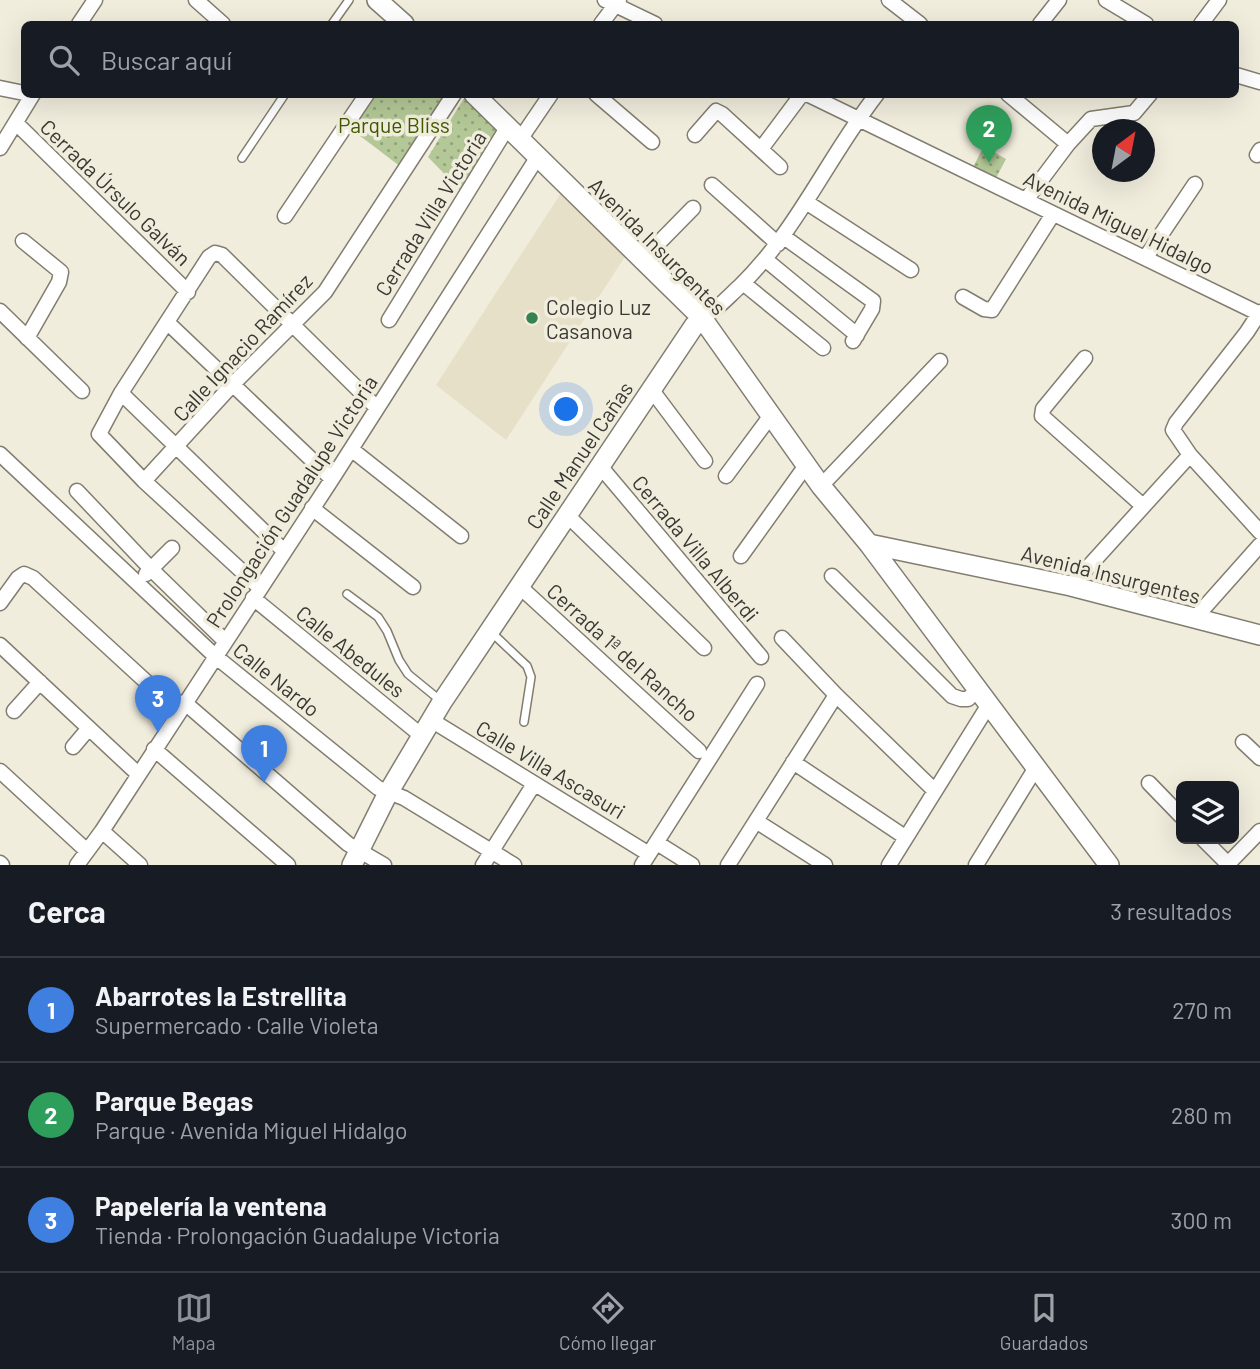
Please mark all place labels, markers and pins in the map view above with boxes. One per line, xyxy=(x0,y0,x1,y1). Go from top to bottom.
pin: 2 xyxy=(966,105,1012,163)
place label: Colegio Luz Casanova xyxy=(546,294,651,343)
marker: Colegio Luz Casanova xyxy=(524,310,540,326)
pin: 3 xyxy=(135,675,181,733)
pin: 1 xyxy=(241,725,287,783)

